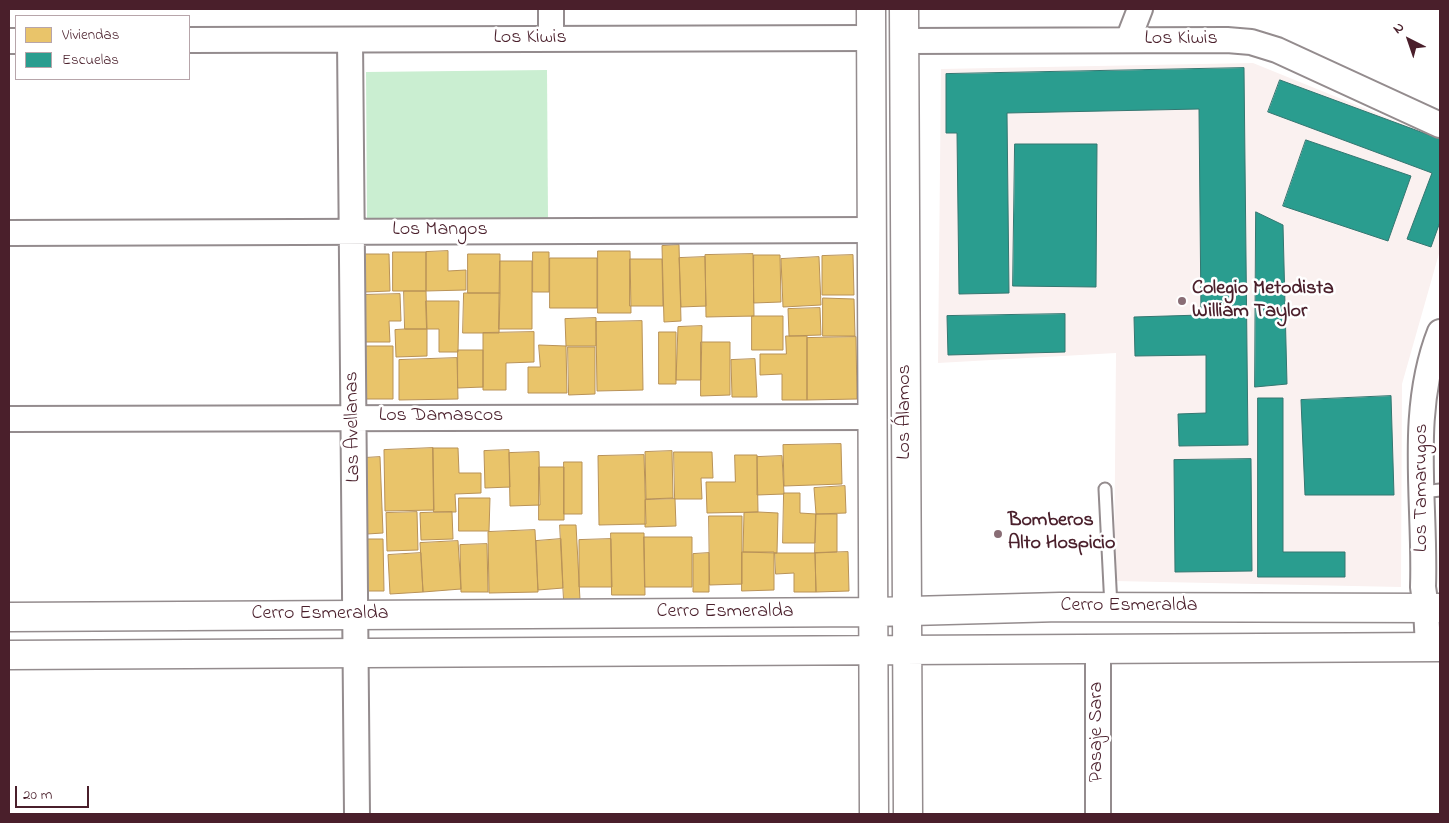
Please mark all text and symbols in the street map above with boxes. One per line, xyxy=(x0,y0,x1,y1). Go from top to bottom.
legend xyxy=(15,15,190,80)
north arrow xyxy=(1384,15,1434,65)
text: N xyxy=(1388,17,1409,39)
text: Viviendas xyxy=(62,24,119,46)
street label: Los Kiwis xyxy=(493,27,567,51)
street label: Los Kiwis xyxy=(1144,28,1218,52)
text: Escuelas xyxy=(62,49,119,71)
street label: Los Mangos xyxy=(392,219,488,243)
place label: Colegio Metodista William Taylor xyxy=(1192,278,1334,325)
marker: Colegio Metodista William Taylor xyxy=(1176,295,1188,307)
street label: Los Álamos xyxy=(894,364,918,460)
street label: Las Avellanas xyxy=(341,371,367,483)
street label: Los Damascos xyxy=(379,405,503,429)
street label: Los Tamarugos xyxy=(1411,424,1435,552)
place label: Bomberos Alto Hospicio xyxy=(1008,510,1115,557)
marker: Bomberos Alto Hospicio xyxy=(992,528,1004,540)
street label: Cerro Esmeralda xyxy=(1061,595,1197,619)
street label: Cerro Esmeralda xyxy=(657,601,793,625)
street label: Cerro Esmeralda xyxy=(252,603,388,627)
street label: Pasaje Sara xyxy=(1086,682,1110,782)
scale bar xyxy=(18,776,91,808)
text: 20 m xyxy=(23,784,52,806)

